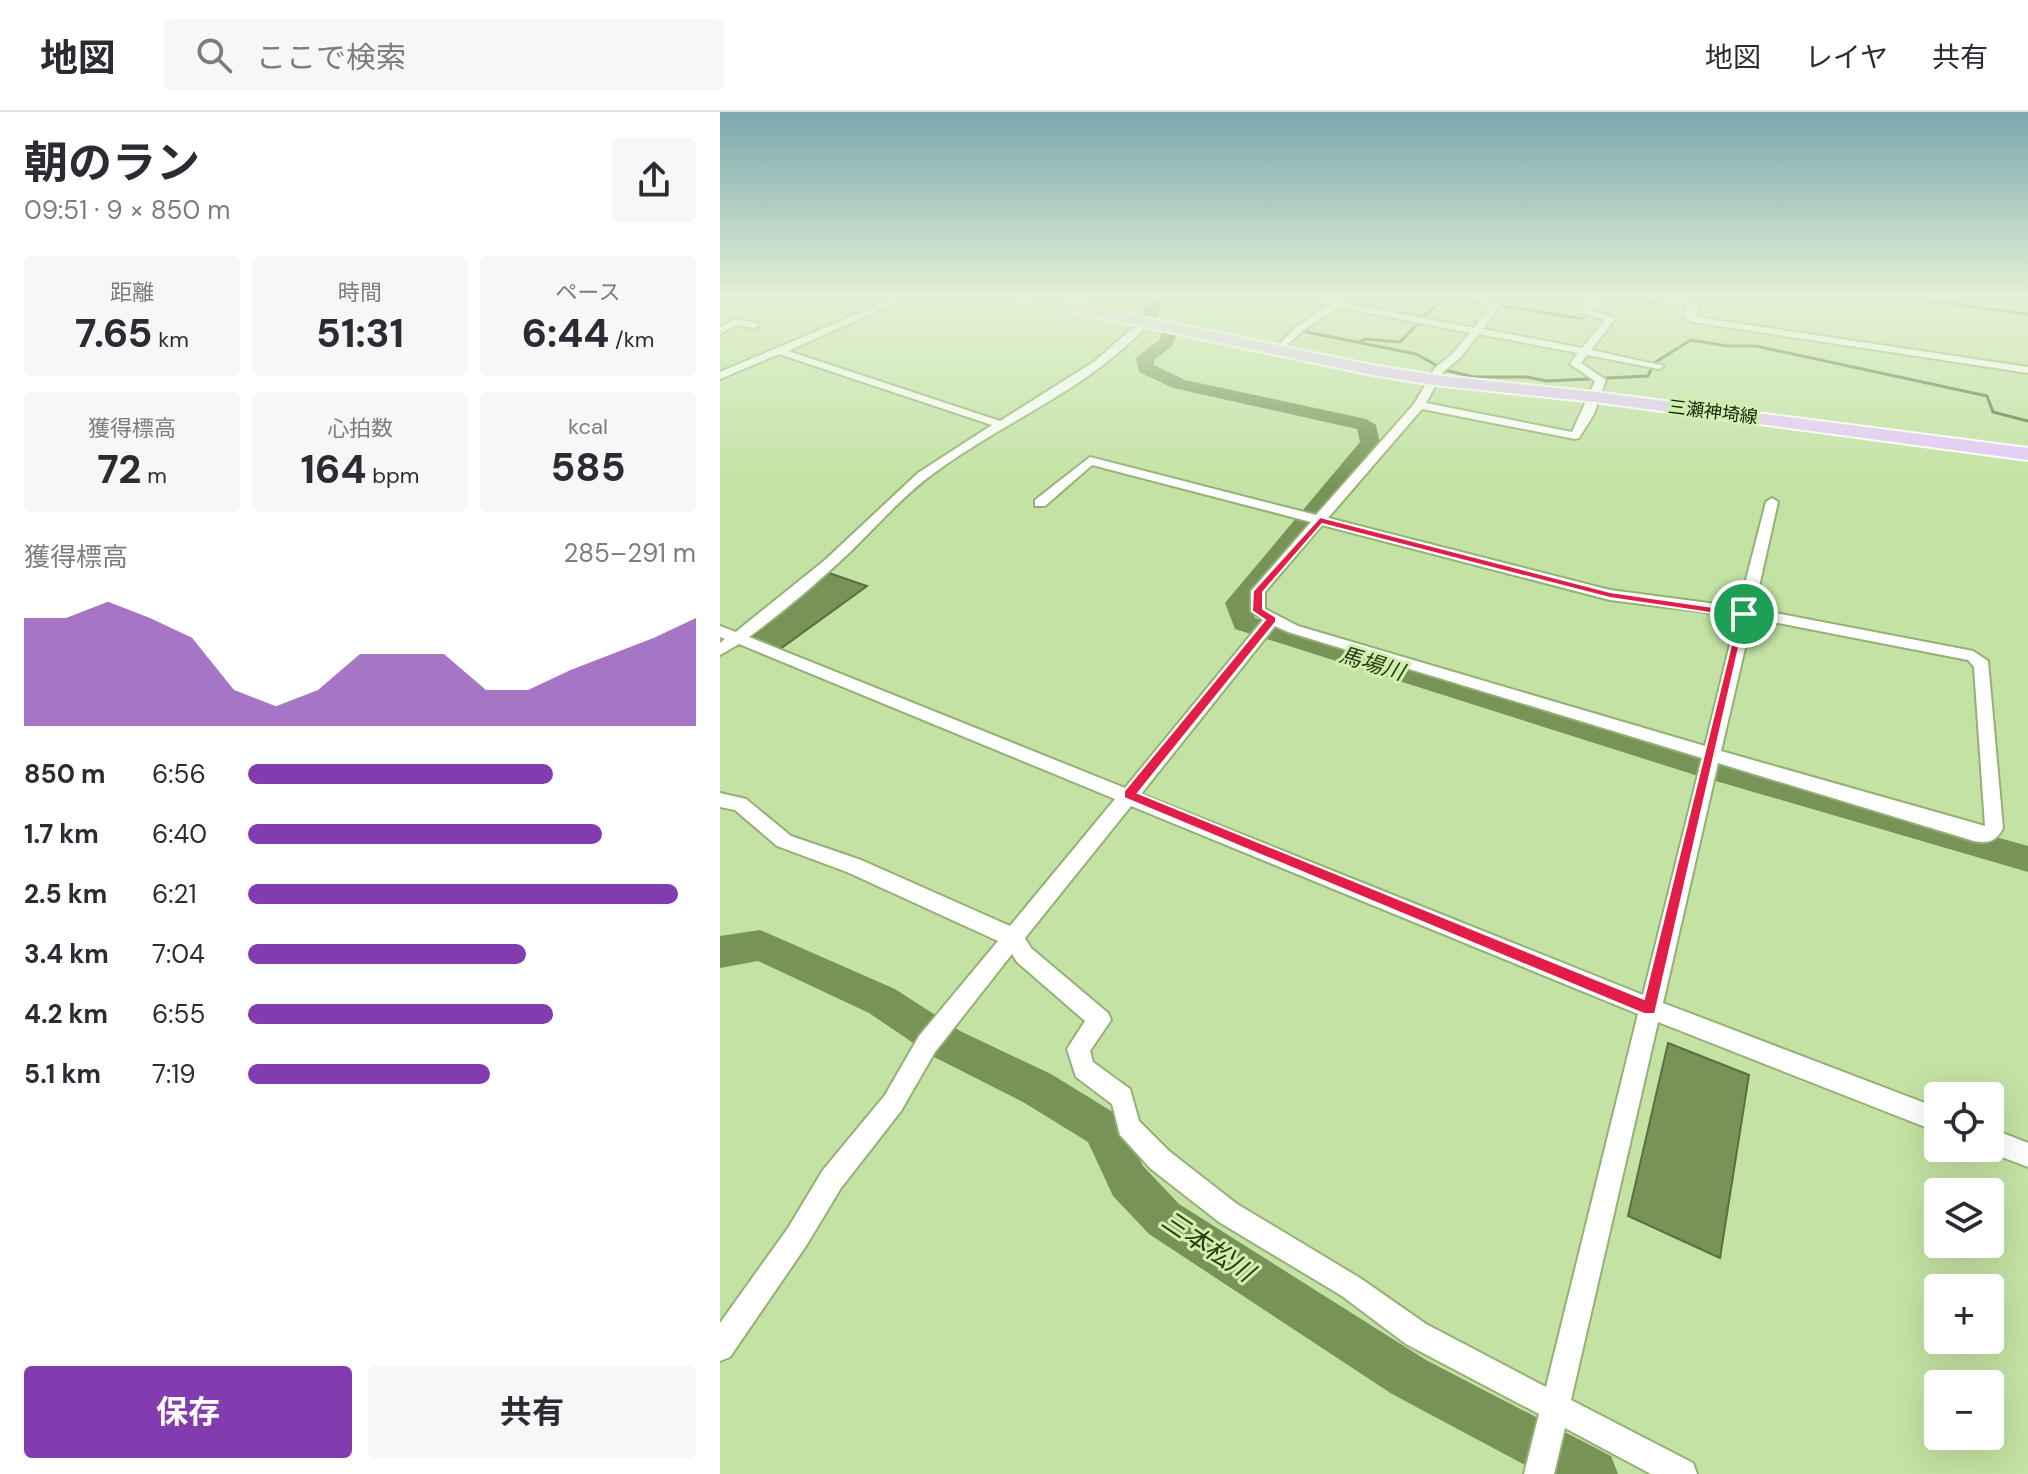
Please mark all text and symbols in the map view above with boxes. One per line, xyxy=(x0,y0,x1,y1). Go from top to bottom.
search box xyxy=(164,19,724,91)
text: 地図 xyxy=(40,33,116,83)
icon: search xyxy=(192,33,236,77)
text: ここで検索 xyxy=(256,38,406,77)
text: 地図 xyxy=(1705,39,1761,76)
text: レイヤ xyxy=(1805,39,1888,76)
text: 共有 xyxy=(1932,39,1988,76)
text: 朝のラン xyxy=(24,134,200,192)
button: share xyxy=(612,138,696,222)
text: 09:51 · 9 × 850 m xyxy=(24,193,230,227)
text: 距離 xyxy=(110,278,154,307)
text: 時間 xyxy=(338,278,382,307)
text: ペース xyxy=(556,278,620,307)
text: 7.65 xyxy=(75,307,152,359)
text: 51:31 xyxy=(316,307,404,359)
text: 6:44 xyxy=(522,307,609,359)
text: km xyxy=(152,325,189,354)
text: /km xyxy=(609,325,654,354)
street label: 三瀬神埼線 xyxy=(1667,395,1759,429)
text: kcal xyxy=(568,412,608,441)
text: 獲得標高 xyxy=(88,414,176,443)
text: 心拍数 xyxy=(327,414,393,443)
text: 585 xyxy=(550,441,626,493)
text: 72 xyxy=(97,443,141,495)
text: 164 xyxy=(301,443,366,495)
text: m xyxy=(141,461,167,490)
text: bpm xyxy=(366,461,419,490)
text: 285–291 m xyxy=(564,536,696,570)
text: 獲得標高 xyxy=(24,540,128,574)
pin xyxy=(1710,580,1778,648)
icon: arrive xyxy=(1722,592,1766,636)
water label: 馬場川 xyxy=(1336,640,1410,688)
text: 850 m xyxy=(24,757,106,791)
text: 6:56 xyxy=(152,757,206,791)
text: 1.7 km xyxy=(24,817,99,851)
text: 6:40 xyxy=(152,817,207,851)
text: 2.5 km xyxy=(24,877,107,911)
text: 6:21 xyxy=(152,877,197,911)
text: 3.4 km xyxy=(24,937,109,971)
text: 7:04 xyxy=(152,937,205,971)
text: 4.2 km xyxy=(24,997,108,1031)
text: 6:55 xyxy=(152,997,205,1031)
text: 5.1 km xyxy=(24,1057,101,1091)
text: 7:19 xyxy=(152,1057,196,1091)
map controls xyxy=(1924,1082,2004,1450)
button: locate xyxy=(1924,1082,2004,1162)
button: layers xyxy=(1924,1178,2004,1258)
water label: 三本松川 xyxy=(1155,1203,1263,1291)
button: + xyxy=(1924,1274,2004,1354)
button: 保存 xyxy=(24,1366,352,1458)
button: 共有 xyxy=(368,1366,696,1458)
button: − xyxy=(1924,1370,2004,1450)

